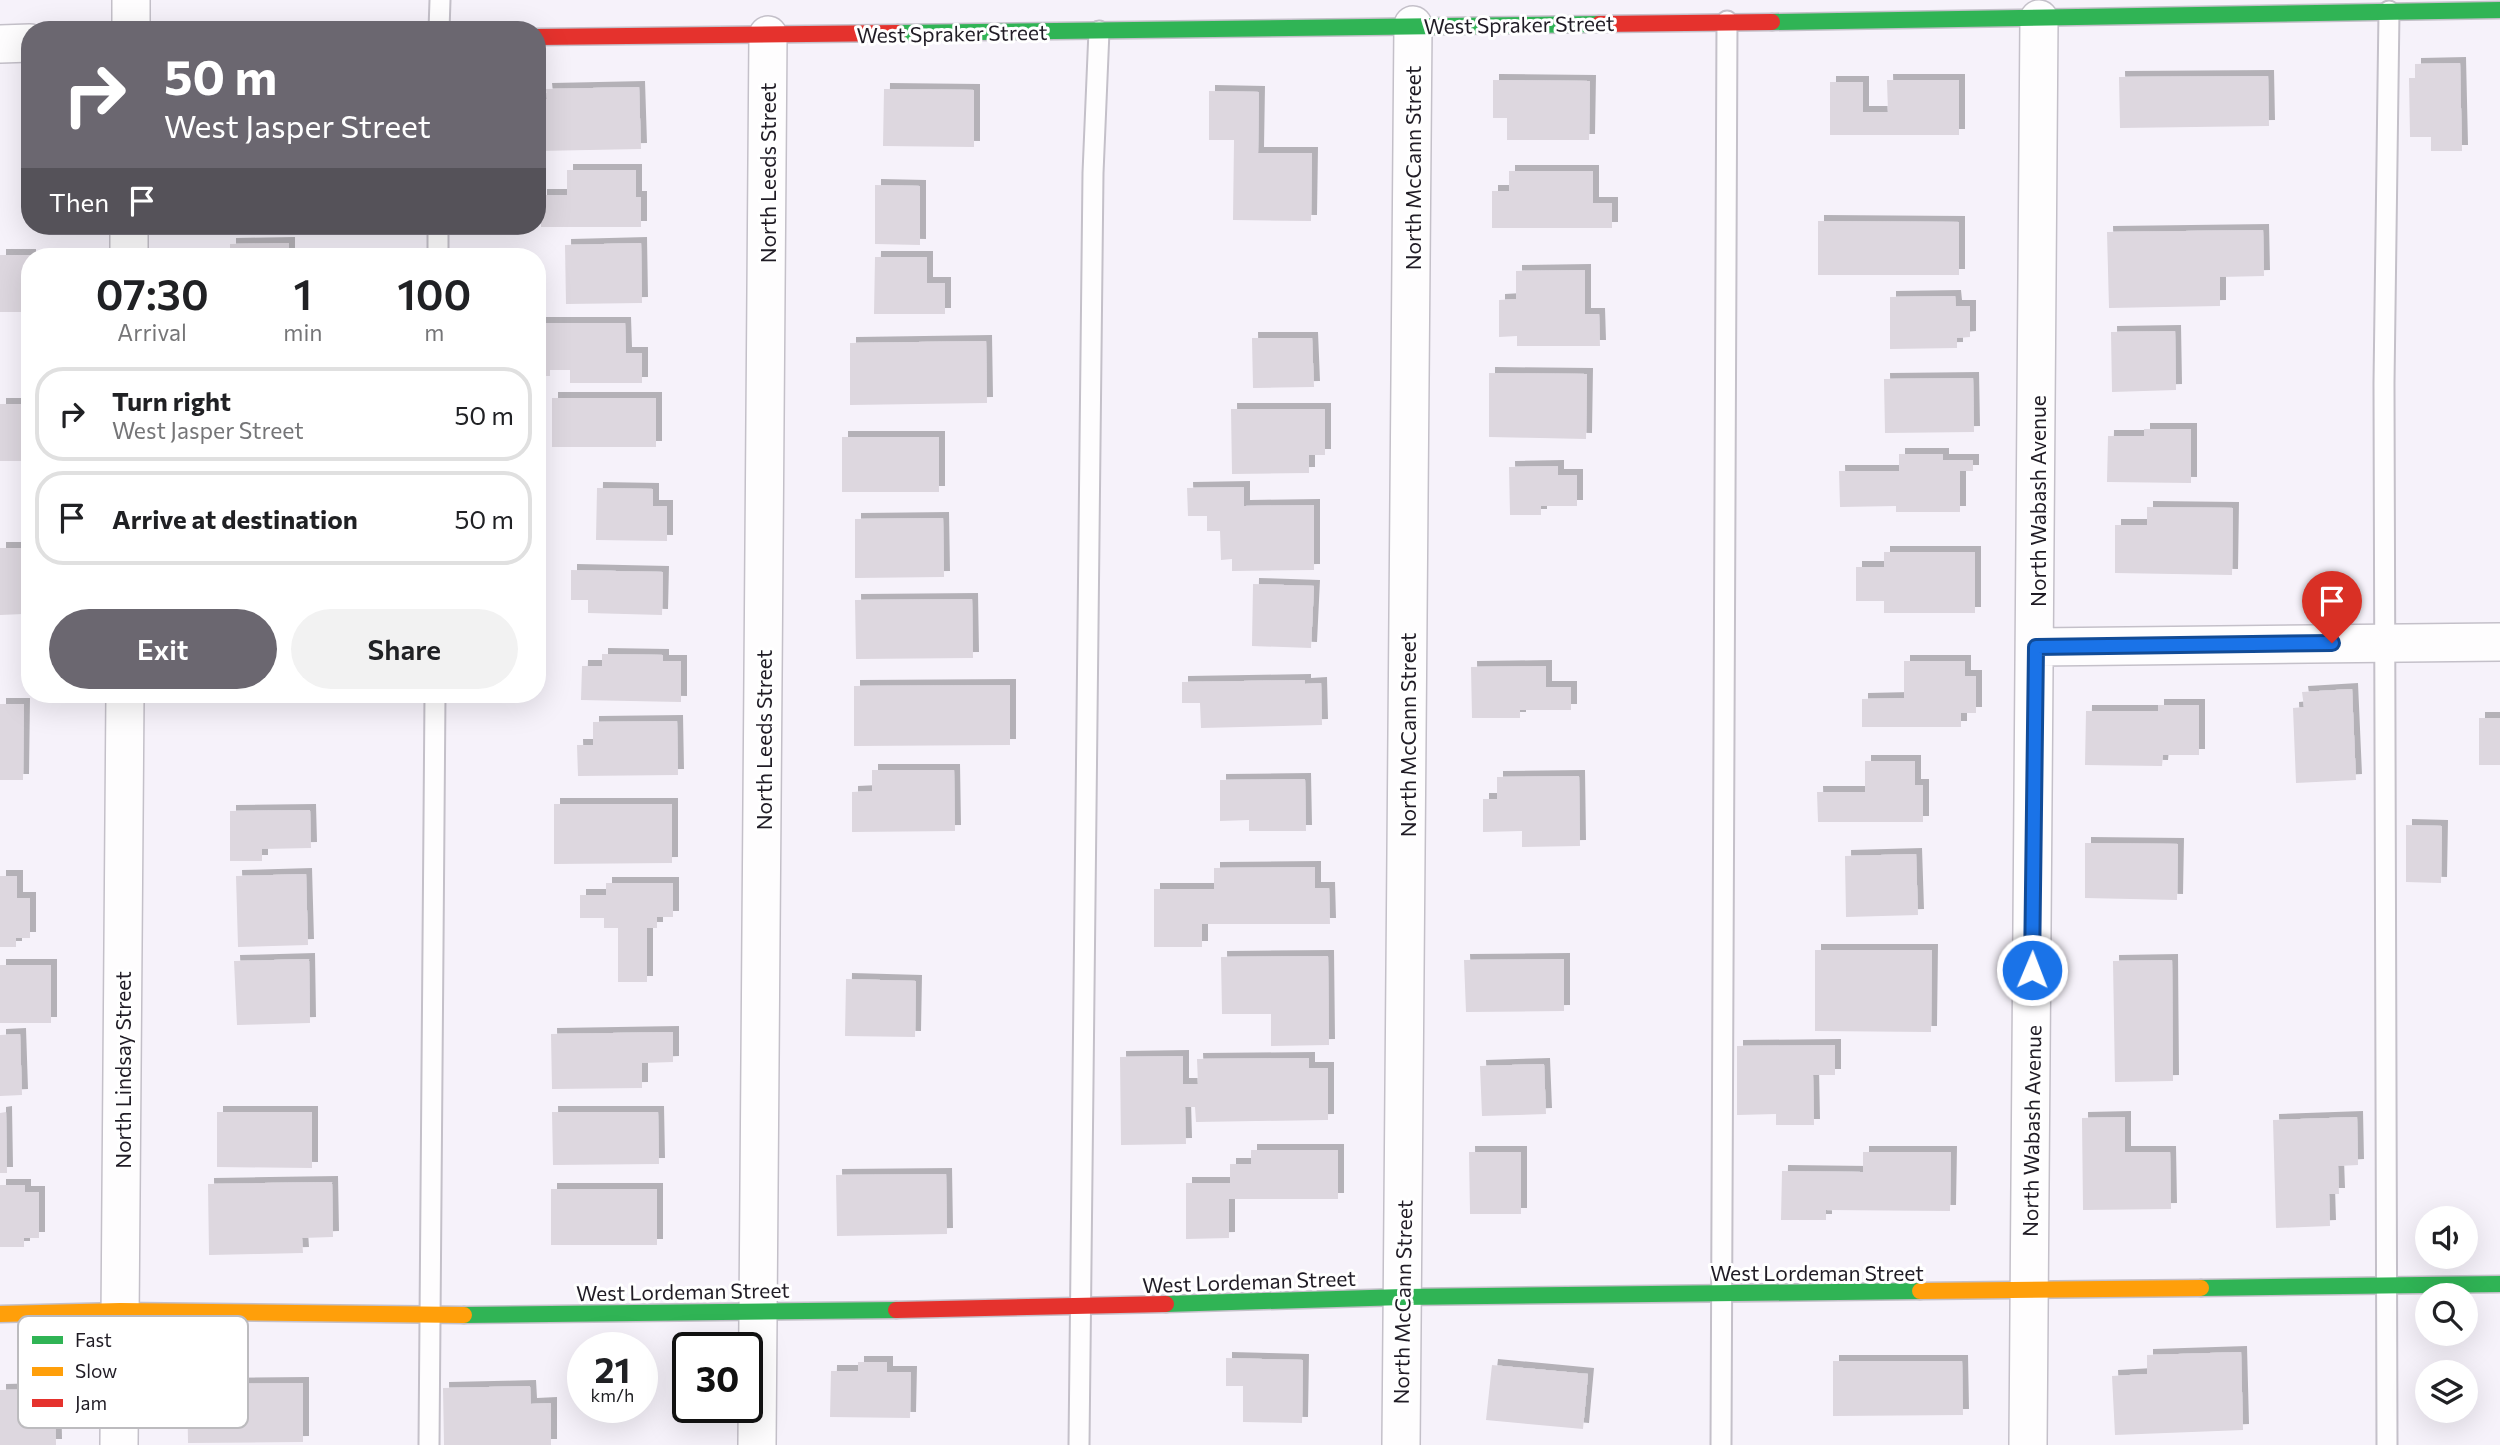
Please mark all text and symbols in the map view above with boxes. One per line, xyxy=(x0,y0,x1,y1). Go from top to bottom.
street label: West Spraker Street xyxy=(1423,10,1615,38)
street label: West Spraker Street xyxy=(856,19,1048,47)
text: 50 m xyxy=(164,45,277,105)
icon: right xyxy=(49,49,140,140)
street label: North McCann Street xyxy=(1400,66,1425,270)
street label: North Leeds Street xyxy=(755,83,780,263)
text: West Jasper Street xyxy=(164,105,431,145)
icon: arrive xyxy=(123,182,161,220)
text: Then xyxy=(49,186,109,217)
text: 07:30 xyxy=(96,267,209,319)
text: 1 xyxy=(294,267,312,319)
text: 100 xyxy=(397,267,471,319)
text: Arrival xyxy=(117,318,187,346)
text: min xyxy=(283,318,322,346)
text: m xyxy=(424,318,444,346)
text: Turn right xyxy=(112,385,231,416)
icon: right xyxy=(53,395,91,433)
street label: North Wabash Avenue xyxy=(2025,395,2050,607)
text: 50 m xyxy=(454,399,514,430)
text: West Jasper Street xyxy=(112,416,304,444)
icon: arrive xyxy=(53,499,91,537)
text: Arrive at destination xyxy=(112,503,358,534)
text: 50 m xyxy=(454,503,514,534)
pin xyxy=(2302,571,2362,643)
icon: arrive xyxy=(2313,582,2351,620)
button: Exit xyxy=(49,609,277,689)
button: Share xyxy=(291,609,518,689)
street label: North McCann Street xyxy=(1395,633,1420,837)
street label: North Leeds Street xyxy=(751,650,776,830)
position arrow xyxy=(1995,933,2069,1007)
street label: North Lindsay Street xyxy=(110,971,135,1169)
street label: North Wabash Avenue xyxy=(2017,1025,2045,1237)
street label: North McCann Street xyxy=(1388,1199,1416,1405)
map controls xyxy=(2415,1206,2478,1423)
button: sound xyxy=(2415,1206,2478,1269)
street label: West Lordeman Street xyxy=(1710,1260,1924,1285)
street label: West Lordeman Street xyxy=(1142,1265,1356,1297)
street label: West Lordeman Street xyxy=(576,1277,790,1305)
button: search xyxy=(2415,1283,2478,1346)
legend xyxy=(18,1316,248,1428)
text: Fast xyxy=(75,1328,112,1351)
speed limit sign: 30 xyxy=(672,1332,763,1423)
text: 21 xyxy=(595,1347,630,1390)
text: Slow xyxy=(75,1359,117,1382)
button: layers xyxy=(2415,1360,2478,1423)
text: km/h xyxy=(591,1384,634,1406)
text: Jam xyxy=(75,1391,107,1414)

